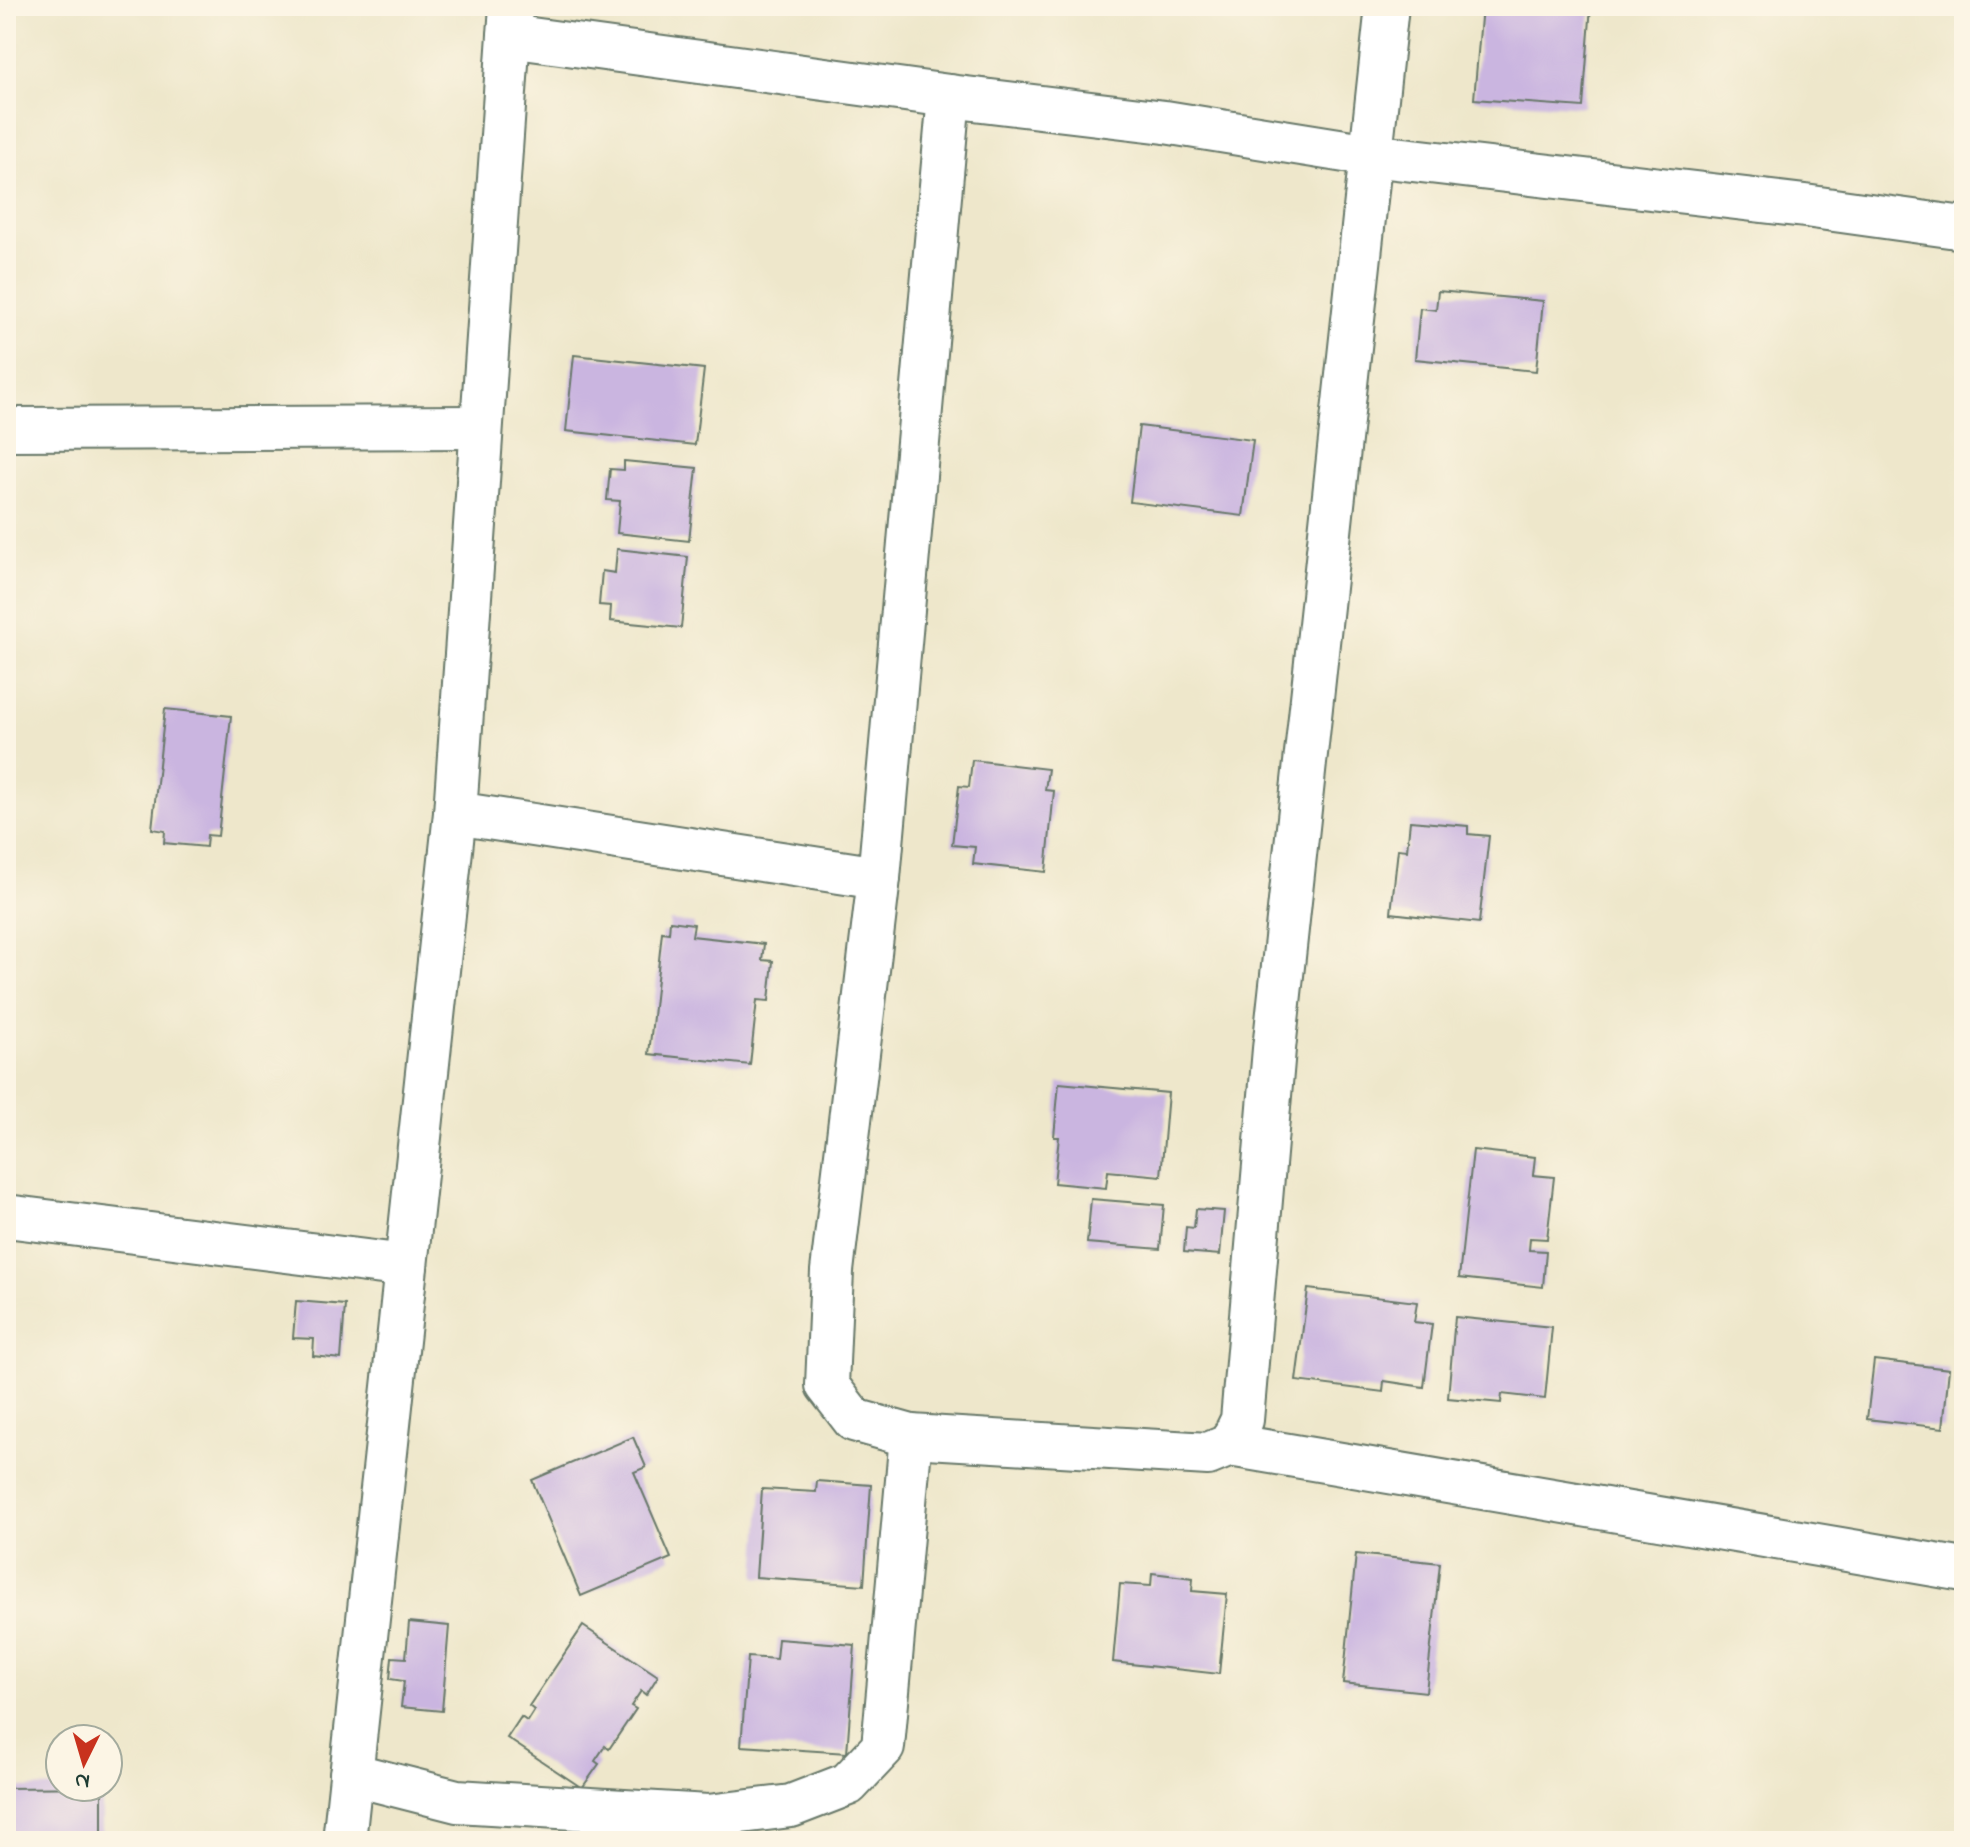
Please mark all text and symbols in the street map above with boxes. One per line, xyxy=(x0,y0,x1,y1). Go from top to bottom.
north arrow xyxy=(44,1723,124,1803)
text: N xyxy=(74,1763,91,1797)

